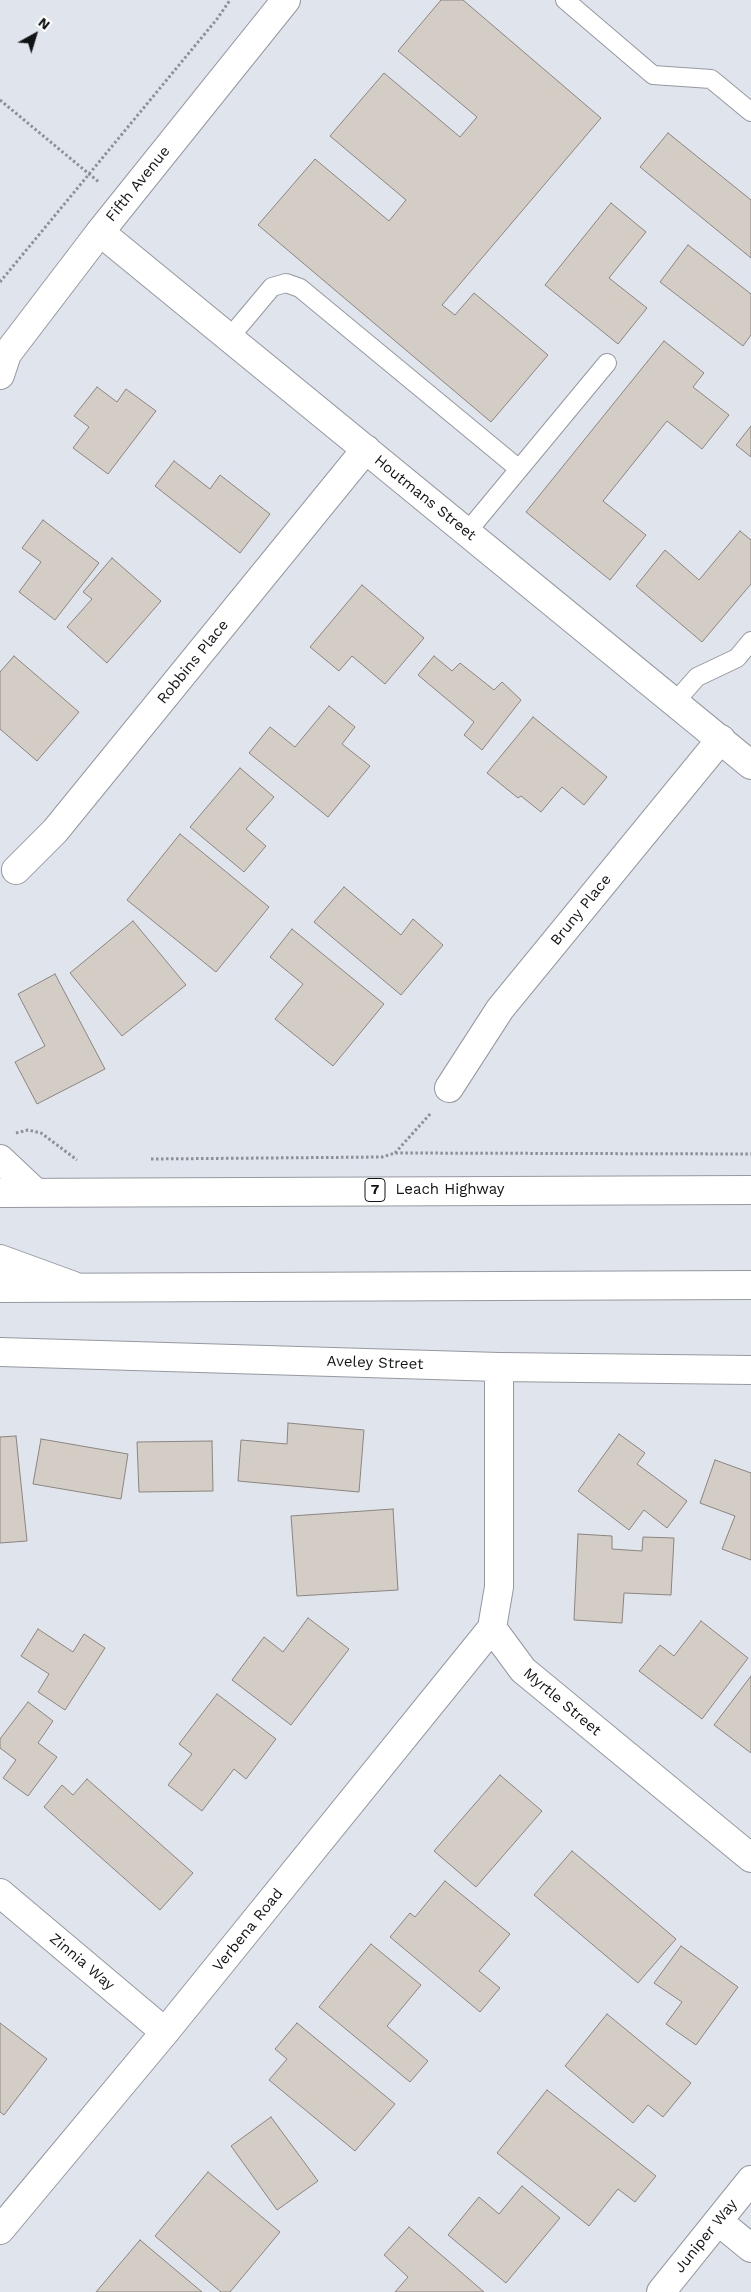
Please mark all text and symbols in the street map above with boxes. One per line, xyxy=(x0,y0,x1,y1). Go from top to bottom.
north arrow xyxy=(10,10,60,60)
text: N xyxy=(35,14,54,33)
street label: Fifth Avenue xyxy=(102,143,174,225)
street label: Houtmans Street xyxy=(371,451,479,545)
street label: Robbins Place xyxy=(154,616,232,708)
street label: Bruny Place xyxy=(547,871,615,949)
road number: 7 xyxy=(365,1178,385,1202)
street label: Leach Highway xyxy=(395,1181,505,1199)
street label: Aveley Street xyxy=(326,1352,424,1374)
street label: Myrtle Street xyxy=(519,1664,605,1740)
street label: Verbena Road xyxy=(209,1885,287,1975)
street label: Zinnia Way xyxy=(46,1930,118,1994)
street label: Juniper Way xyxy=(671,2195,741,2277)

